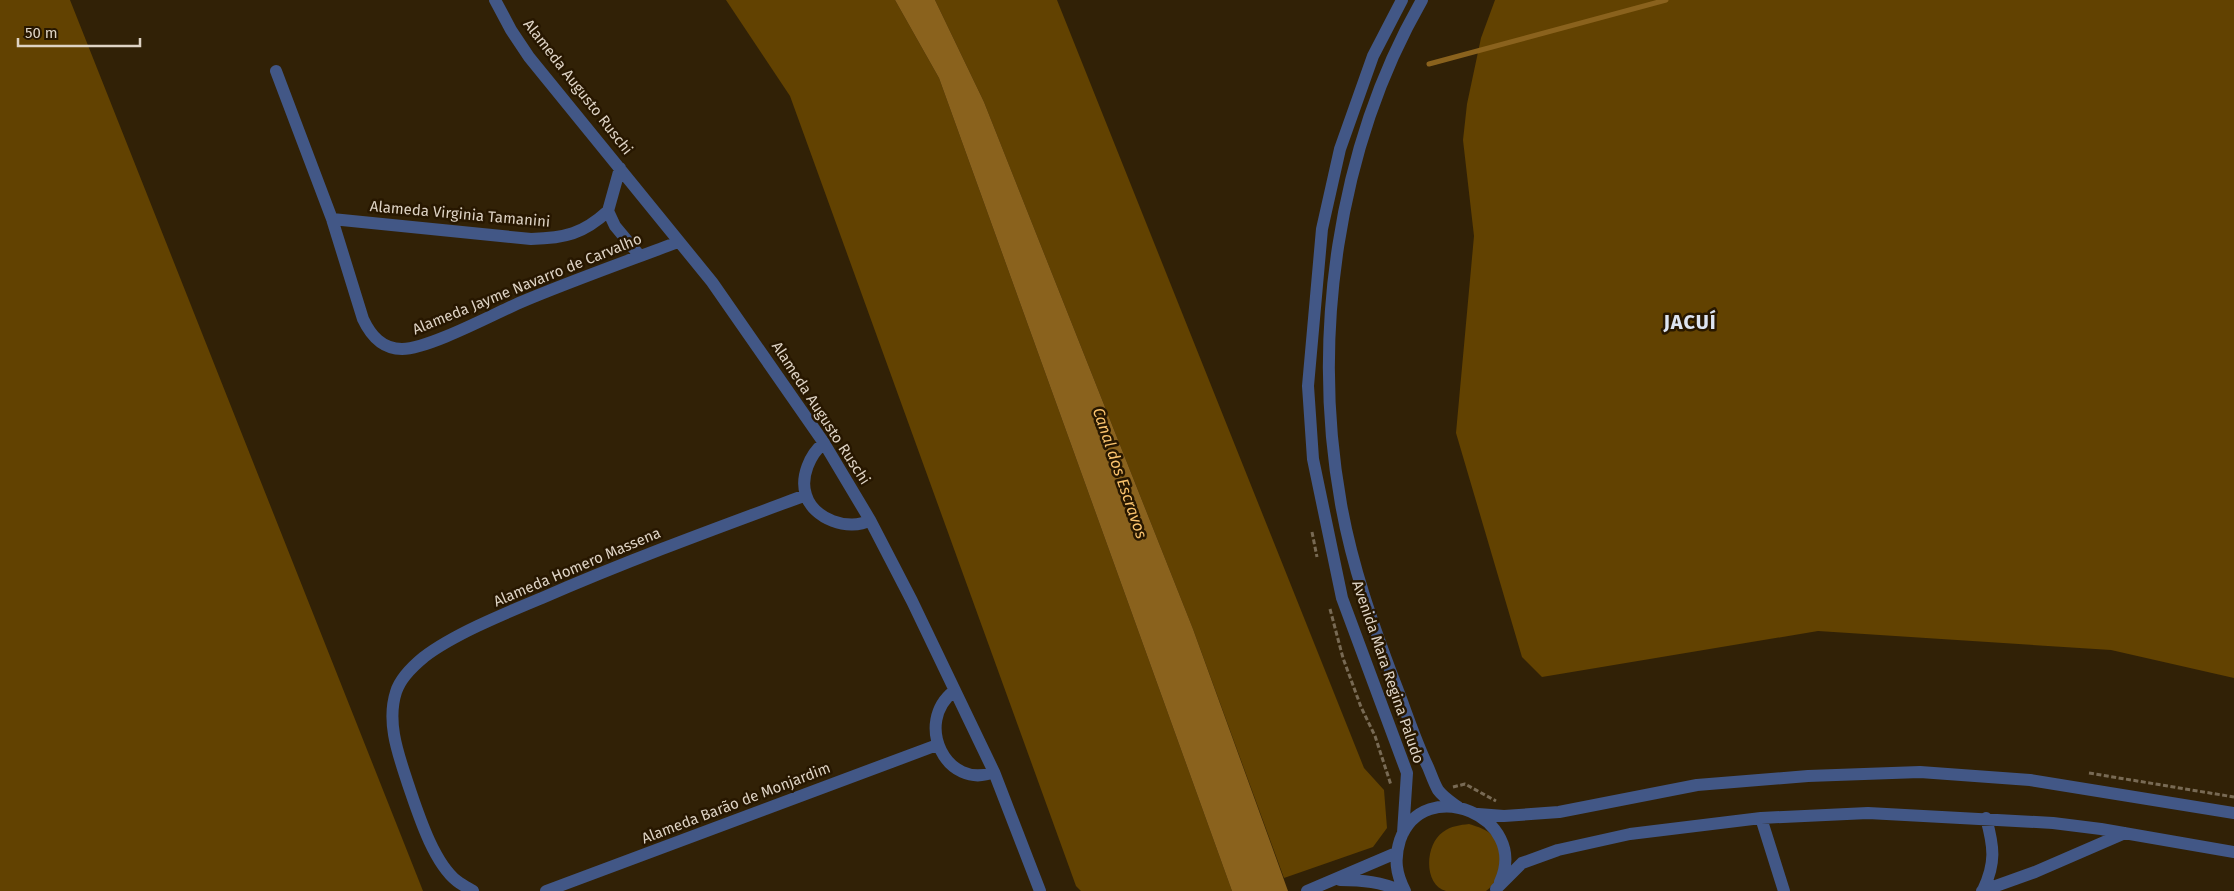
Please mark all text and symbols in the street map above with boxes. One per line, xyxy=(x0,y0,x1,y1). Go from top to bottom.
scale bar xyxy=(18,15,140,47)
street label: Alameda Augusto Ruschi xyxy=(520,16,636,158)
text: 50 m xyxy=(25,24,58,42)
street label: Alameda Virginia Tamanini xyxy=(369,197,551,231)
street label: Alameda Jayme Navarro de Carvalho xyxy=(410,230,644,338)
district label: JACUÍ xyxy=(1662,309,1717,334)
street label: Alameda Augusto Ruschi xyxy=(768,338,874,488)
water label: Canal dos Escravos xyxy=(1089,405,1151,541)
street label: Alameda Homero Massena xyxy=(491,524,663,610)
street label: Avenida Mara Regina Paludo xyxy=(1348,578,1428,766)
street label: Alameda Barão de Monjardim xyxy=(639,759,833,847)

